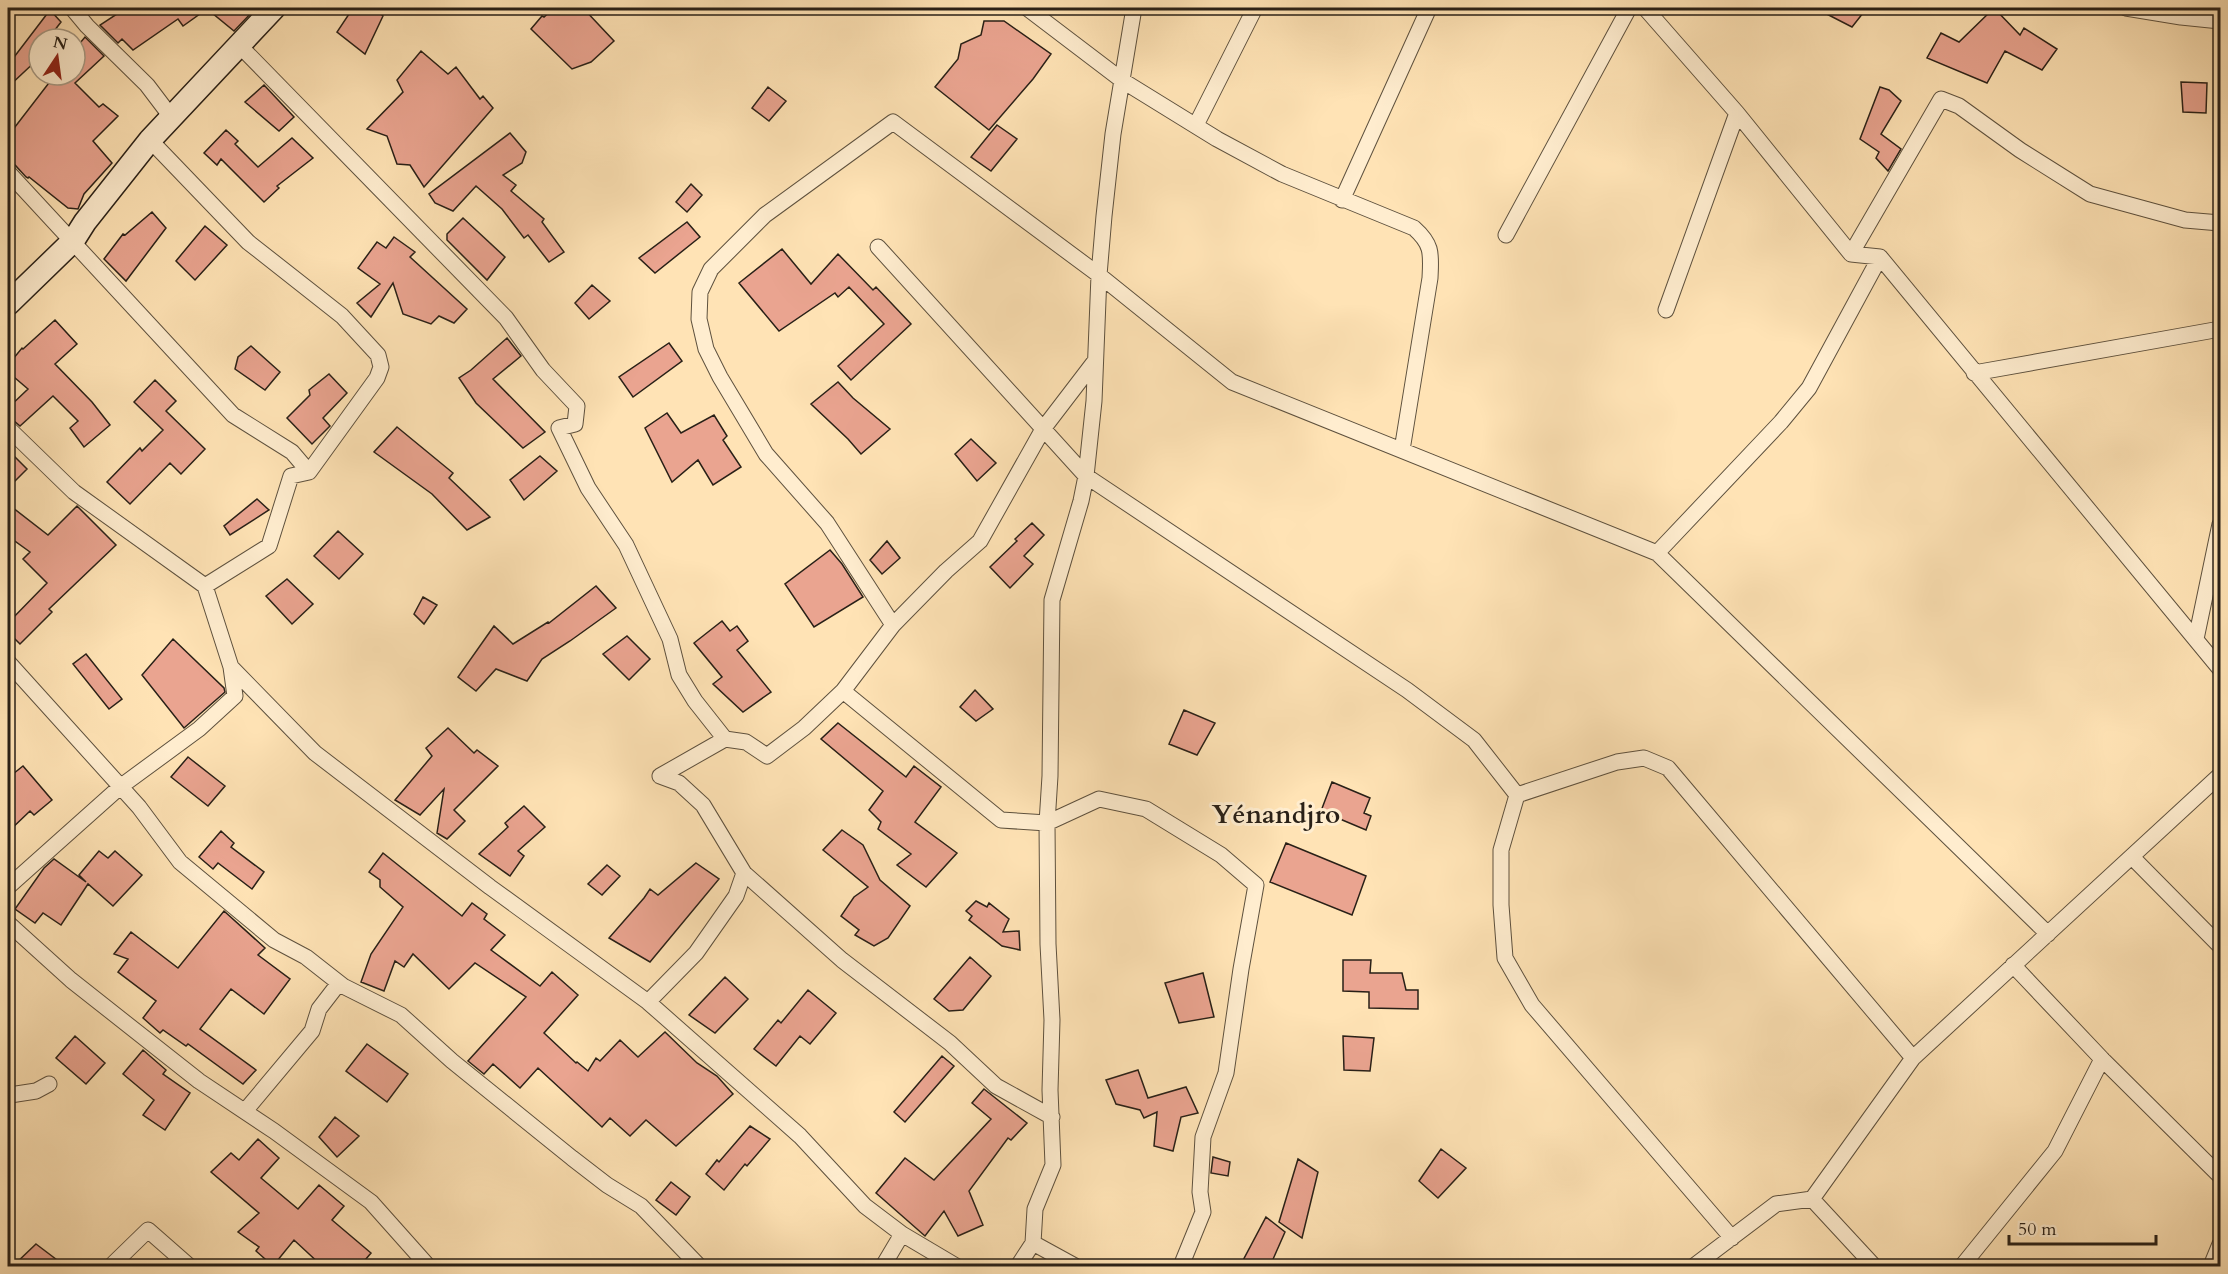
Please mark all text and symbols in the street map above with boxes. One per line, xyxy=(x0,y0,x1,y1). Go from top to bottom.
north arrow xyxy=(27,27,87,87)
text: N xyxy=(51,31,69,56)
district label: Yénandjro xyxy=(1212,797,1340,832)
scale bar xyxy=(2009,1208,2156,1246)
text: 50 m xyxy=(2018,1217,2057,1242)

